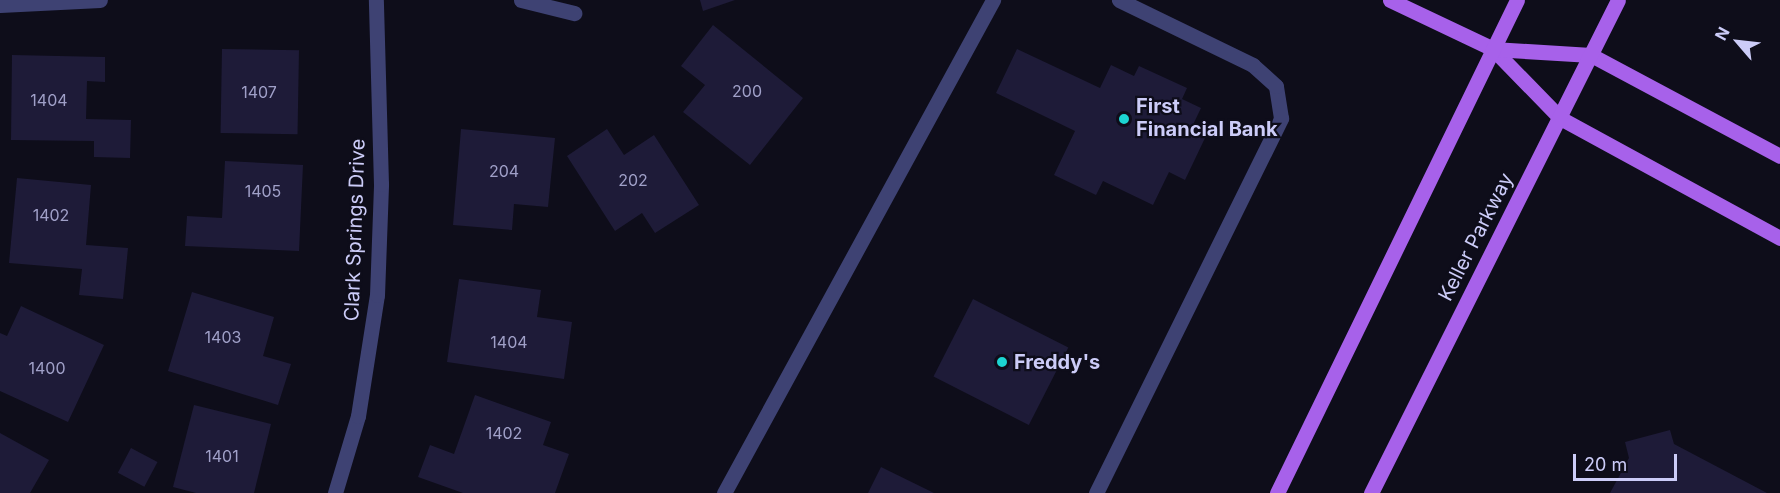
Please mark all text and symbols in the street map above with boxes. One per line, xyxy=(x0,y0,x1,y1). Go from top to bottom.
north arrow xyxy=(1708,12,1768,72)
text: N xyxy=(1710,23,1734,44)
house number: 200 xyxy=(732,81,762,101)
house number: 1407 xyxy=(241,82,277,102)
house number: 1404 xyxy=(30,90,68,110)
place label: First Financial Bank xyxy=(1136,95,1278,142)
marker: First Financial Bank xyxy=(1117,112,1131,126)
street label: Clark Springs Drive xyxy=(340,138,370,322)
house number: 204 xyxy=(489,161,519,181)
street label: Keller Parkway xyxy=(1433,169,1519,305)
house number: 202 xyxy=(618,170,648,190)
house number: 1405 xyxy=(245,181,281,201)
house number: 1402 xyxy=(33,205,69,225)
house number: 1403 xyxy=(205,327,241,347)
house number: 1404 xyxy=(490,332,528,352)
place label: Freddy's xyxy=(1014,350,1100,374)
marker: Freddy's xyxy=(995,355,1009,369)
house number: 1400 xyxy=(28,358,66,378)
house number: 1402 xyxy=(486,423,522,443)
scale bar xyxy=(1576,442,1680,480)
house number: 1401 xyxy=(205,446,239,466)
text: 20 m xyxy=(1584,454,1627,475)

